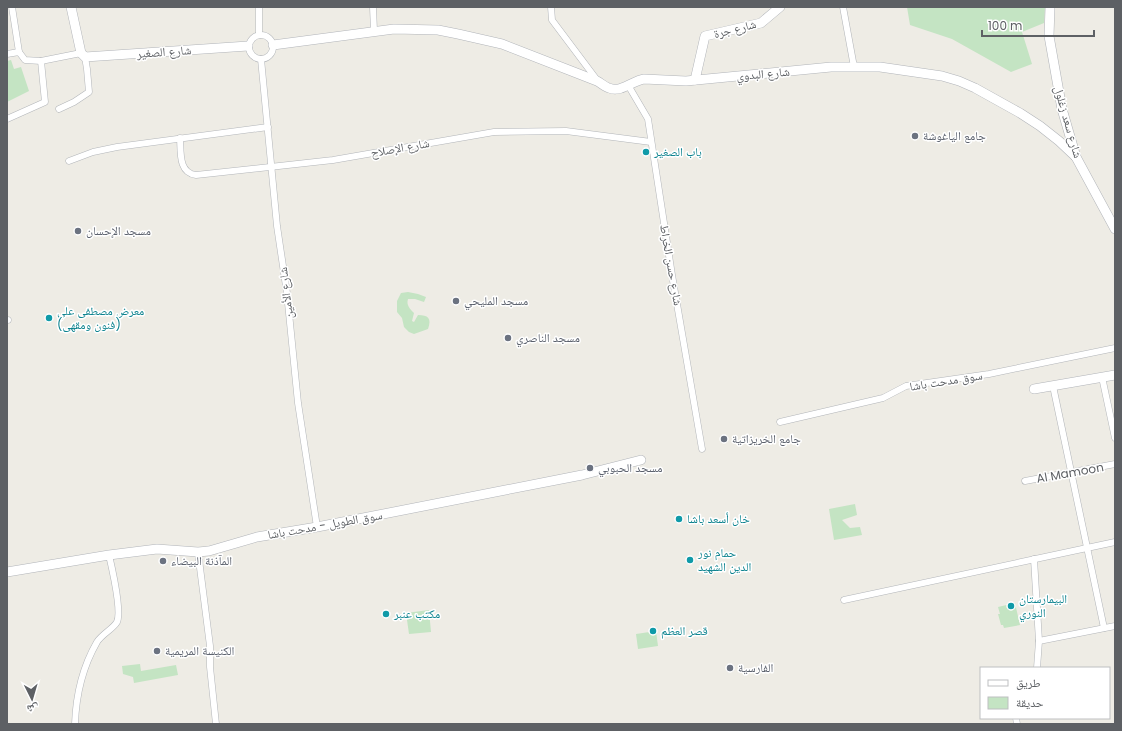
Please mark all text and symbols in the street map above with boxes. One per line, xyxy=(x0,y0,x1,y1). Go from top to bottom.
scale bar xyxy=(982,12,1094,38)
street label: شارع جرة xyxy=(712,15,758,42)
text: 100 m xyxy=(988,17,1022,34)
street label: شارع الصغير xyxy=(135,41,192,62)
street label: شارع البدوي xyxy=(735,63,791,86)
street label: شارع سعد زغلول xyxy=(1050,84,1087,160)
place label: جامع الياغوشة xyxy=(923,127,986,144)
marker: جامع الياغوشة xyxy=(910,131,920,141)
street label: شارع الإصلاح xyxy=(369,134,431,161)
place label: باب الصغير xyxy=(653,143,702,160)
marker: باب الصغير xyxy=(641,147,651,157)
place label: مسجد الإحسان xyxy=(86,222,151,239)
street label: شارع حسن الخراط xyxy=(656,223,687,307)
marker: مسجد الإحسان xyxy=(73,226,83,236)
street label: شارع الأمين xyxy=(274,266,297,320)
place label: مسجد المليحي xyxy=(464,292,528,311)
marker: مسجد المليحي xyxy=(451,296,461,306)
place label: معرض مصطفى علي (فنون ومقهى) xyxy=(57,302,144,333)
marker: معرض مصطفى علي (فنون ومقهى) xyxy=(44,313,54,323)
place label: مسجد الناصري xyxy=(516,329,580,348)
marker: مسجد الناصري xyxy=(503,333,513,343)
street label: سوق مدحت باشا xyxy=(908,366,984,395)
place label: جامع الخريزاتية xyxy=(732,430,801,447)
marker: جامع الخريزاتية xyxy=(719,434,729,444)
street label: Al Mamoon xyxy=(1035,458,1105,487)
place label: مسجد الحبوبي xyxy=(598,459,662,478)
marker: مسجد الحبوبي xyxy=(585,463,595,473)
street label: سوق الطويل - مدحت باشا xyxy=(266,506,384,543)
place label: خان أسعد باشا xyxy=(687,510,750,527)
marker: خان أسعد باشا xyxy=(674,514,684,524)
place label: حمام نور الدين الشهيد xyxy=(697,544,752,575)
place label: المآذنة البيضاء xyxy=(171,552,232,569)
marker: حمام نور الدين الشهيد xyxy=(685,555,695,565)
marker: المآذنة البيضاء xyxy=(158,556,168,566)
place label: البيمارستان النوري xyxy=(1019,590,1067,623)
marker: البيمارستان النوري xyxy=(1006,601,1016,611)
place label: مكتب عنبر xyxy=(393,605,440,622)
marker: مكتب عنبر xyxy=(381,609,391,619)
place label: قصر العظم xyxy=(661,622,708,639)
marker: قصر العظم xyxy=(648,626,658,636)
place label: الكنيسة المريمية xyxy=(165,642,234,659)
marker: الكنيسة المريمية xyxy=(152,646,162,656)
place label: الفارسية xyxy=(738,659,773,676)
marker: الفارسية xyxy=(725,663,735,673)
legend xyxy=(980,667,1110,719)
text: طريق xyxy=(1016,674,1041,691)
north arrow xyxy=(12,679,52,719)
text: حديقة xyxy=(1016,694,1044,711)
text: ش xyxy=(26,700,39,717)

